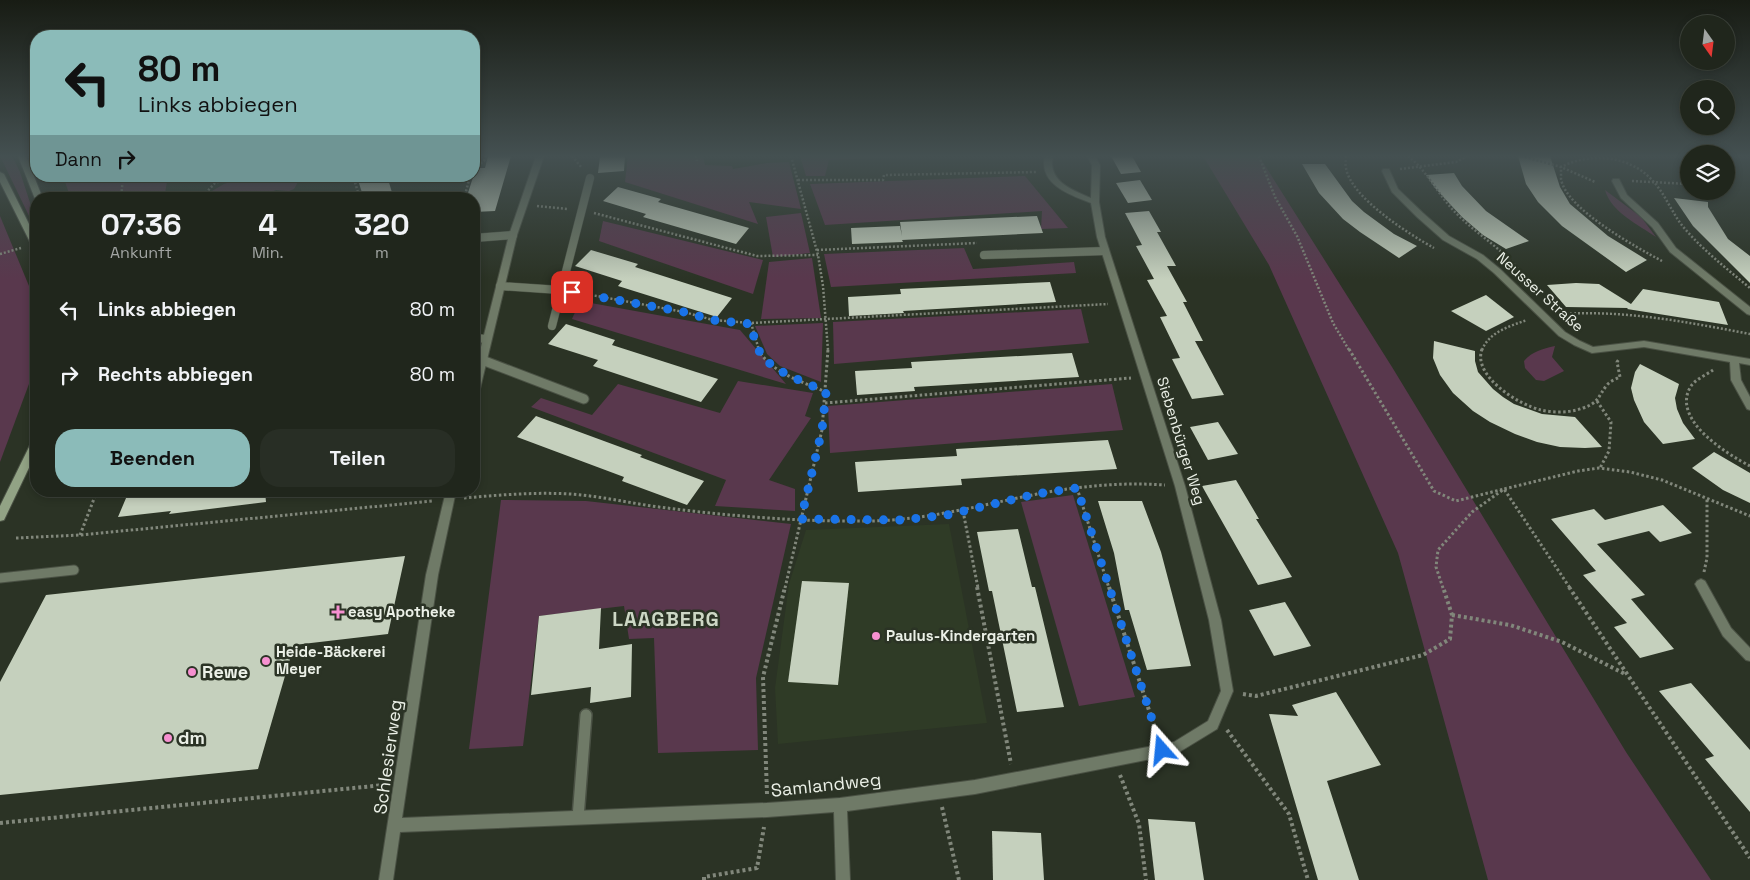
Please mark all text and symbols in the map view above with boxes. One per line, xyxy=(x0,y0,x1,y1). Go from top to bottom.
north arrow xyxy=(1680,15,1735,70)
map controls xyxy=(1680,15,1735,200)
text: 80 m xyxy=(138,47,220,91)
icon: left xyxy=(55,50,120,115)
button: search xyxy=(1680,80,1735,135)
text: Links abbiegen xyxy=(138,90,298,118)
icon: right xyxy=(112,145,140,173)
button: layers xyxy=(1680,145,1735,200)
text: Dann xyxy=(55,147,102,172)
text: 07:36 xyxy=(100,205,182,244)
text: 4 xyxy=(258,205,277,244)
text: 320 xyxy=(354,205,410,244)
text: Ankunft xyxy=(110,242,172,263)
text: Min. xyxy=(252,242,284,263)
text: m xyxy=(375,242,389,263)
street label: Neusser Straße xyxy=(1493,248,1588,336)
pin xyxy=(551,271,593,313)
icon: arrive xyxy=(558,278,586,306)
icon: left xyxy=(55,296,83,324)
text: Links abbiegen xyxy=(98,297,236,322)
text: 80 m xyxy=(410,297,455,322)
icon: right xyxy=(55,361,83,389)
text: Rechts abbiegen xyxy=(98,362,253,387)
text: 80 m xyxy=(410,362,455,387)
street label: Siebenbürger Weg xyxy=(1153,374,1210,507)
button: Beenden xyxy=(55,429,250,487)
button: Teilen xyxy=(260,429,455,487)
place label: easy Apotheke xyxy=(348,602,456,621)
marker: easy Apotheke xyxy=(332,606,344,618)
district label: LAAGBERG xyxy=(612,606,720,632)
place label: Paulus-Kindergarten xyxy=(886,626,1035,645)
marker: Paulus-Kindergarten xyxy=(870,630,882,642)
place label: Heide-Bäckerei Meyer xyxy=(276,642,385,678)
marker: Heide-Bäckerei Meyer xyxy=(260,655,272,667)
place label: Rewe xyxy=(202,660,248,683)
marker: Rewe xyxy=(186,666,198,678)
street label: Schlesierweg xyxy=(368,698,407,816)
position arrow xyxy=(1135,723,1187,775)
place label: dm xyxy=(178,726,205,749)
marker: dm xyxy=(162,732,174,744)
street label: Samlandweg xyxy=(770,767,882,802)

